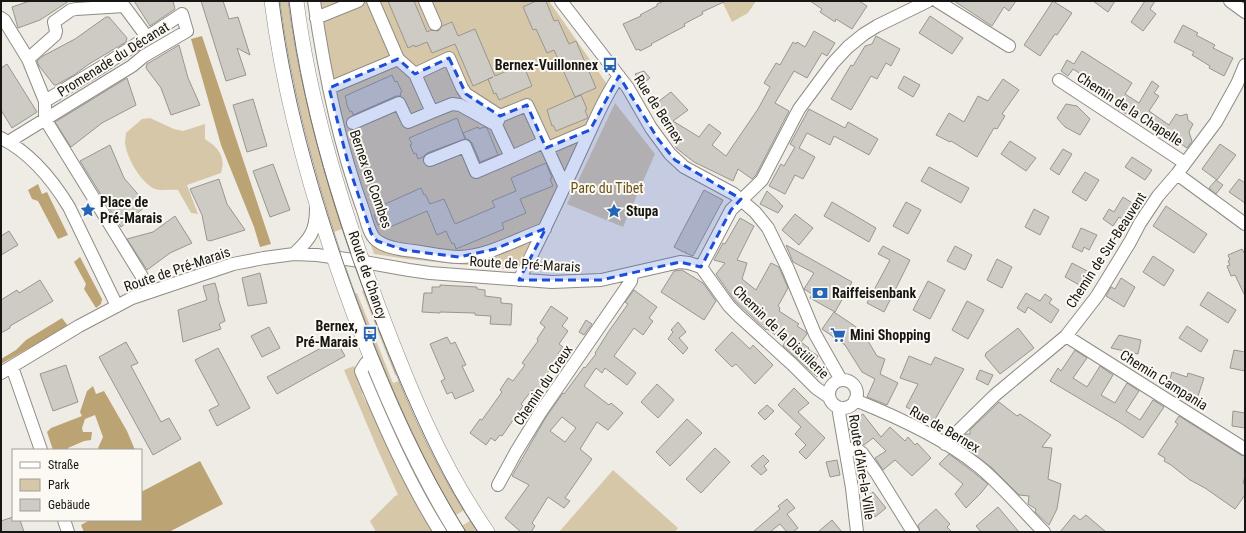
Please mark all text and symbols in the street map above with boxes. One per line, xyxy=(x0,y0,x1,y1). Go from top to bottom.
street label: Promenade du Décanat xyxy=(54,18,172,100)
bus stop icon: Bernex-Vuillonnex xyxy=(601,56,619,74)
place label: Bernex-Vuillonnex xyxy=(495,57,599,73)
street label: Chemin de la Chapelle xyxy=(1074,69,1186,149)
street label: Rue de Bernex xyxy=(631,72,687,146)
street label: Bernex en Combes xyxy=(347,128,395,230)
park label: Parc du Tibet xyxy=(571,180,643,196)
street label: Chemin de Sur-Beauvent xyxy=(1063,189,1149,311)
place label: Place de Pré-Marais xyxy=(100,194,162,226)
place icon: Place de Pré-Marais xyxy=(79,201,97,219)
place icon: Stupa xyxy=(605,202,623,220)
place label: Stupa xyxy=(626,203,659,219)
street label: Route de Chancy xyxy=(345,229,391,321)
street label: Route de Pré-Marais xyxy=(122,243,232,295)
street label: Route de Pré-Marais xyxy=(469,253,581,275)
street label: Chemin de la Distillerie xyxy=(730,282,832,382)
bank icon: Raiffeisenbank xyxy=(811,284,829,302)
place label: Raiffeisenbank xyxy=(832,285,916,301)
place label: Bernex, Pré-Marais xyxy=(296,318,358,350)
bus stop icon: Bernex, Pré-Marais xyxy=(361,325,379,343)
supermarket icon: Mini Shopping xyxy=(829,326,847,344)
place label: Mini Shopping xyxy=(850,327,931,343)
street label: Chemin du Creux xyxy=(510,342,576,428)
street label: Chemin Campania xyxy=(1117,347,1211,413)
street label: Rue de Bernex xyxy=(907,402,983,456)
street label: Route d'Aire-la-Ville xyxy=(846,413,878,521)
legend xyxy=(12,449,142,521)
text: Straße xyxy=(48,458,79,472)
text: Park xyxy=(48,478,70,492)
text: Gebäude xyxy=(48,498,90,512)

